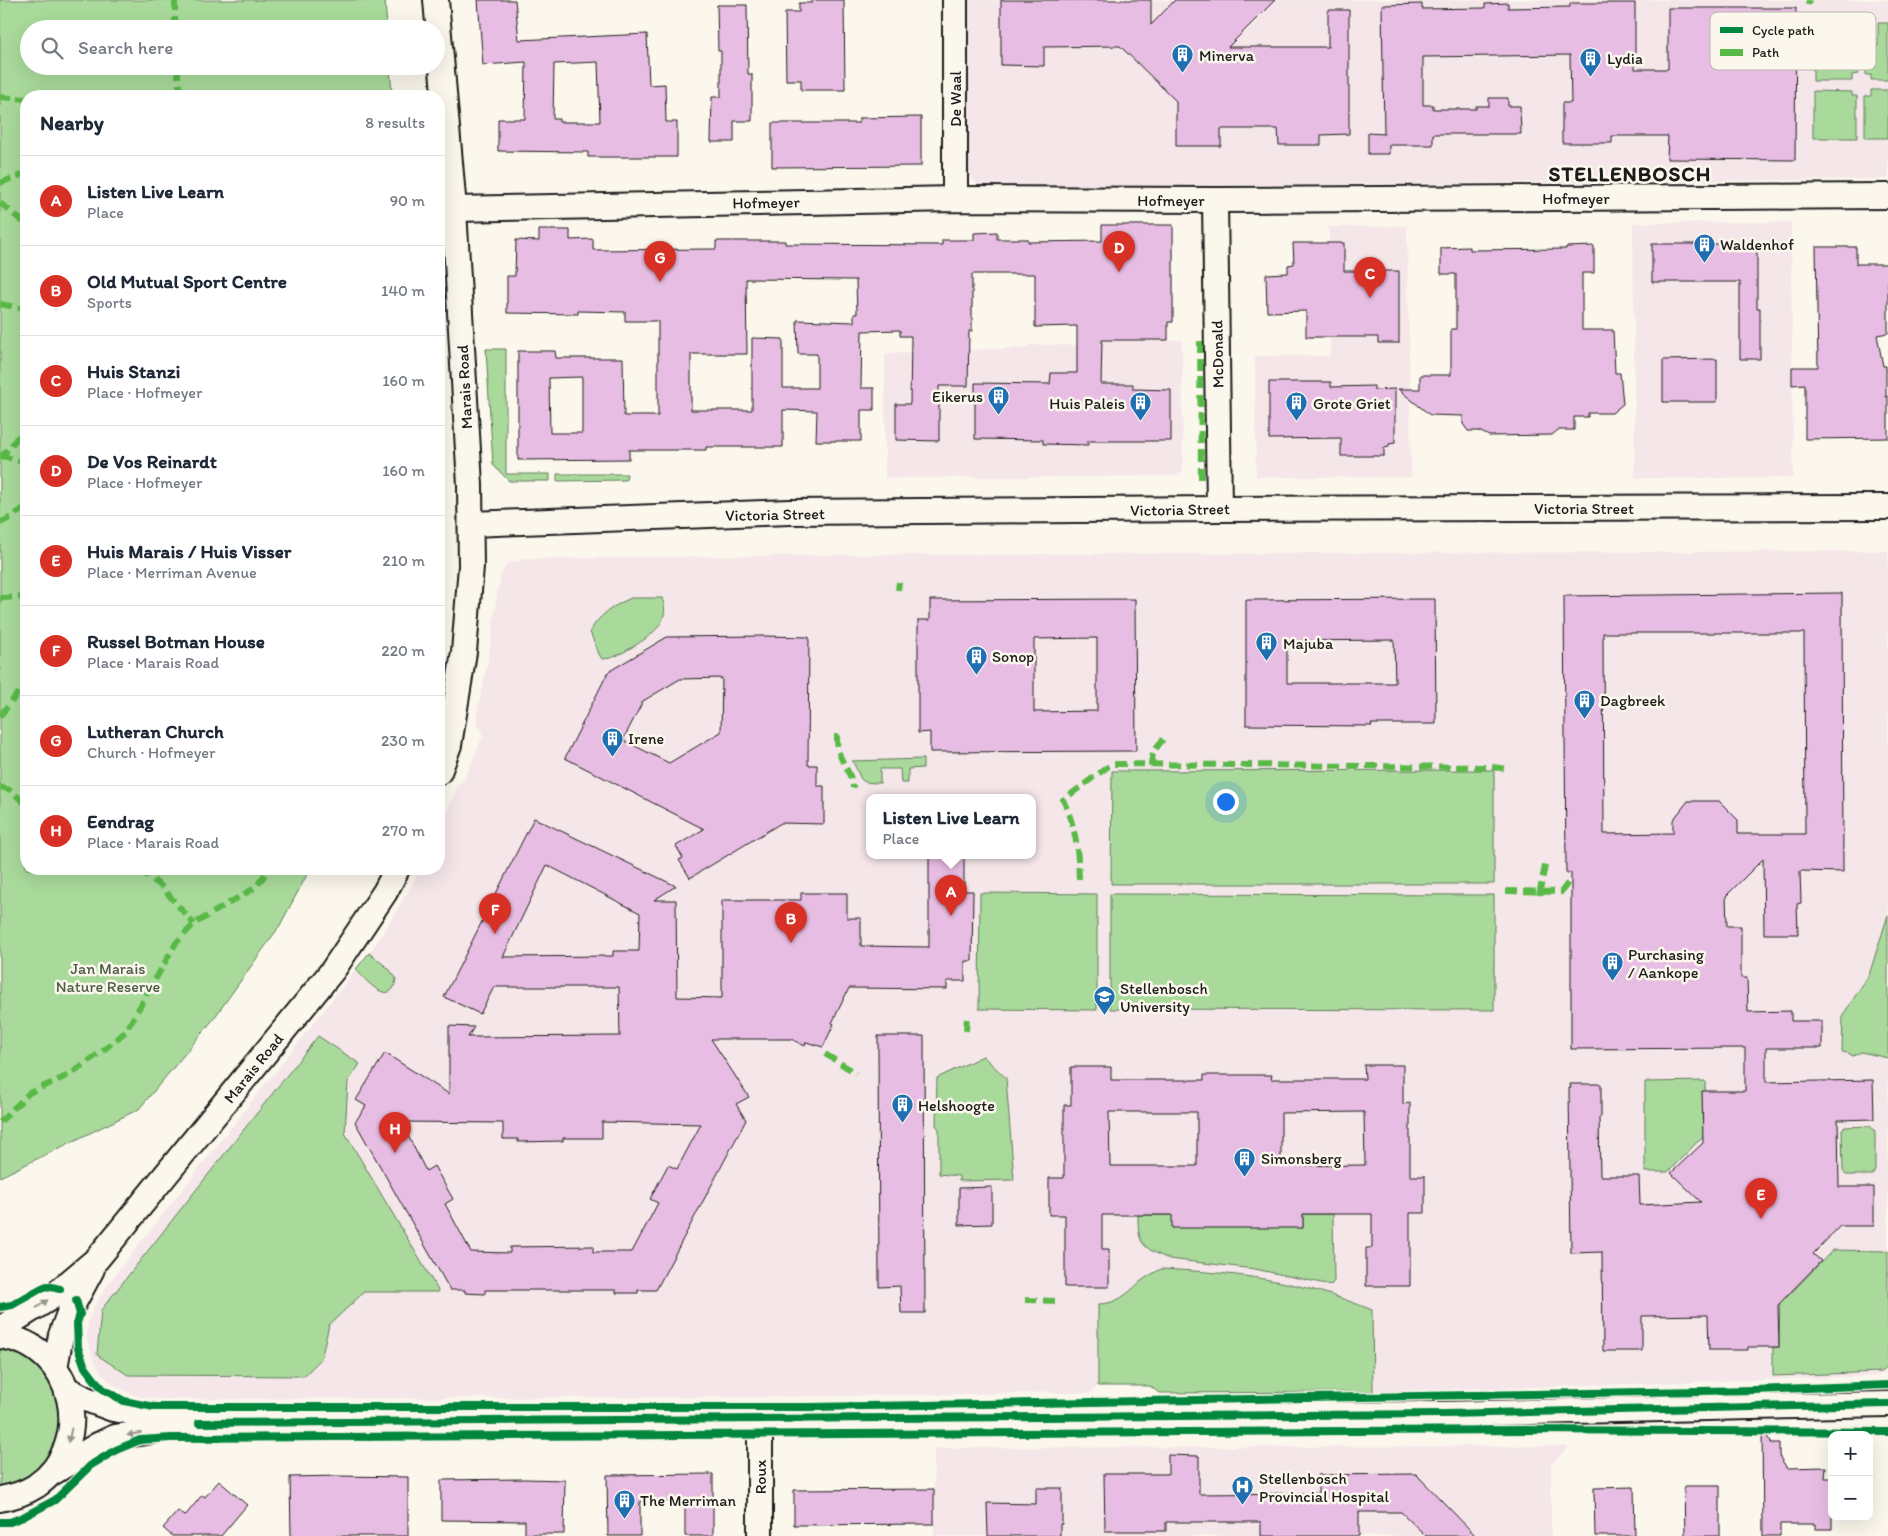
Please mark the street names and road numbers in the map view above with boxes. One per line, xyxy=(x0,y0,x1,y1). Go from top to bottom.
street label: De Waal xyxy=(946,70,965,127)
street label: Hofmeyer xyxy=(1542,189,1610,208)
street label: Hofmeyer xyxy=(1137,191,1205,210)
street label: Hofmeyer xyxy=(732,192,800,213)
street label: McDonald xyxy=(1207,320,1228,388)
street label: Marais Road xyxy=(453,344,476,430)
street label: Victoria Street xyxy=(1130,499,1230,520)
street label: Victoria Street xyxy=(1534,499,1634,518)
street label: Victoria Street xyxy=(725,504,825,525)
street label: Marais Road xyxy=(219,1029,287,1107)
street label: Roux xyxy=(751,1460,770,1494)

